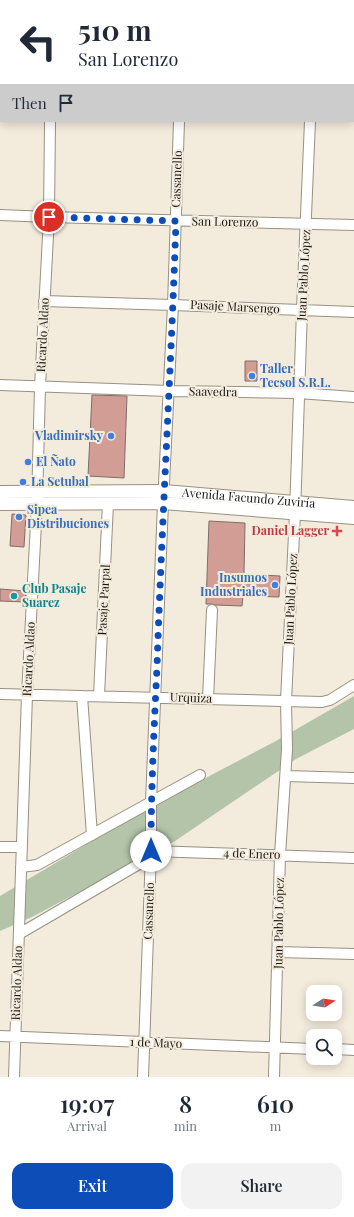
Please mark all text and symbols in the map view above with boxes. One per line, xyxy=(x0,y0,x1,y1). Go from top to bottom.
text: 510 m xyxy=(78,11,152,48)
icon: left xyxy=(12,16,64,68)
text: San Lorenzo xyxy=(78,47,178,71)
icon: arrive xyxy=(55,92,77,114)
text: Then xyxy=(12,93,47,113)
street label: Cassanello xyxy=(167,150,185,208)
pin xyxy=(32,200,66,234)
icon: arrive xyxy=(38,206,60,228)
street label: San Lorenzo xyxy=(191,212,259,230)
street label: Juan Pablo López xyxy=(293,228,313,322)
street label: Pasaje Marsengo xyxy=(190,296,281,316)
street label: Ricardo Aldao xyxy=(32,297,52,373)
place label: Taller Tecsol S.R.L. xyxy=(260,360,331,390)
marker: Taller Tecsol S.R.L. xyxy=(247,371,257,381)
street label: Saavedra xyxy=(189,383,237,399)
place label: Vladimirsky xyxy=(34,427,104,443)
marker: Vladimirsky xyxy=(106,431,116,441)
place label: El Ñato xyxy=(36,453,76,469)
marker: El Ñato xyxy=(23,457,33,467)
place label: La Setubal xyxy=(31,473,89,489)
marker: La Setubal xyxy=(18,477,28,487)
street label: Avenida Facundo Zuviría xyxy=(181,483,316,511)
place label: Sipea Distribuciones xyxy=(27,501,109,531)
marker: Sipea Distribuciones xyxy=(14,512,24,522)
place label: Daniel Lagger xyxy=(252,522,329,538)
marker: Daniel Lagger xyxy=(332,526,342,536)
street label: Juan Pablo López xyxy=(280,552,300,646)
street label: Pasaje Parpal xyxy=(93,563,113,636)
place label: Insumos Industriales xyxy=(200,569,267,599)
place label: Club Pasaje Suarez xyxy=(22,580,86,610)
marker: Insumos Industriales xyxy=(270,580,280,590)
marker: Club Pasaje Suarez xyxy=(9,591,19,601)
street label: Ricardo Aldao xyxy=(18,621,38,697)
street label: Urquiza xyxy=(170,688,212,706)
position arrow xyxy=(130,830,172,872)
street label: 4 de Enero xyxy=(223,844,281,862)
street label: Juan Pablo López xyxy=(269,877,287,970)
street label: Cassanello xyxy=(139,882,157,940)
street label: Ricardo Aldao xyxy=(7,945,25,1021)
north arrow xyxy=(306,985,342,1021)
map controls xyxy=(306,985,342,1065)
button: search xyxy=(306,1029,342,1065)
street label: 1 de Mayo xyxy=(130,1033,183,1051)
text: 19:07 xyxy=(60,1087,114,1119)
text: 8 xyxy=(179,1087,192,1119)
text: 610 xyxy=(257,1087,294,1119)
text: Arrival xyxy=(67,1117,107,1134)
text: min xyxy=(174,1117,197,1134)
text: m xyxy=(270,1117,281,1134)
button: Exit xyxy=(12,1163,173,1209)
button: Share xyxy=(181,1163,342,1209)

